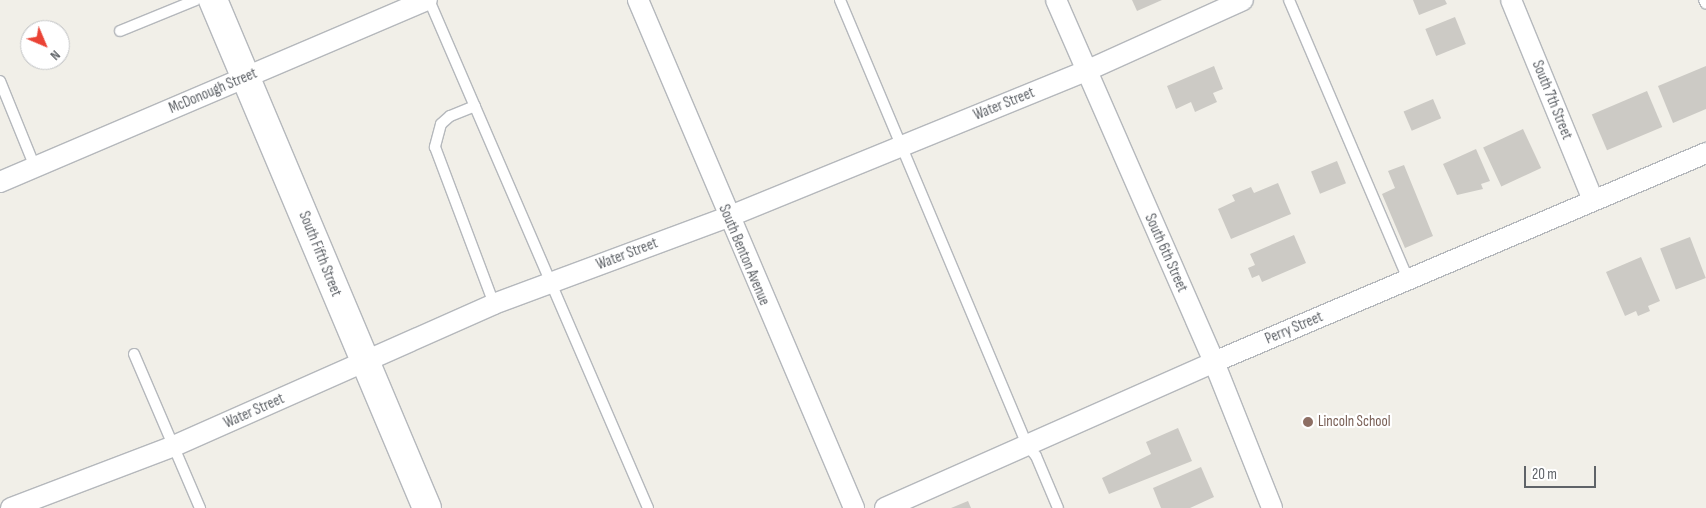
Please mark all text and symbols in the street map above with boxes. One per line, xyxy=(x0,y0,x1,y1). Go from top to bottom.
north arrow xyxy=(20,20,70,70)
text: N xyxy=(47,47,64,64)
street label: South 7th Street xyxy=(1528,58,1576,142)
street label: McDonough Street xyxy=(166,64,260,118)
street label: Water Street xyxy=(971,84,1037,124)
street label: South Benton Avenue xyxy=(715,202,773,308)
street label: South Fifth Street xyxy=(295,209,345,299)
street label: South 6th Street xyxy=(1141,211,1191,295)
street label: Water Street xyxy=(594,234,660,274)
street label: Perry Street xyxy=(1262,308,1326,348)
street label: Water Street xyxy=(221,390,287,432)
place label: Lincoln School xyxy=(1318,413,1391,431)
marker: Lincoln School xyxy=(1302,416,1314,428)
scale bar xyxy=(1526,456,1598,488)
text: 20 m xyxy=(1532,465,1557,484)

